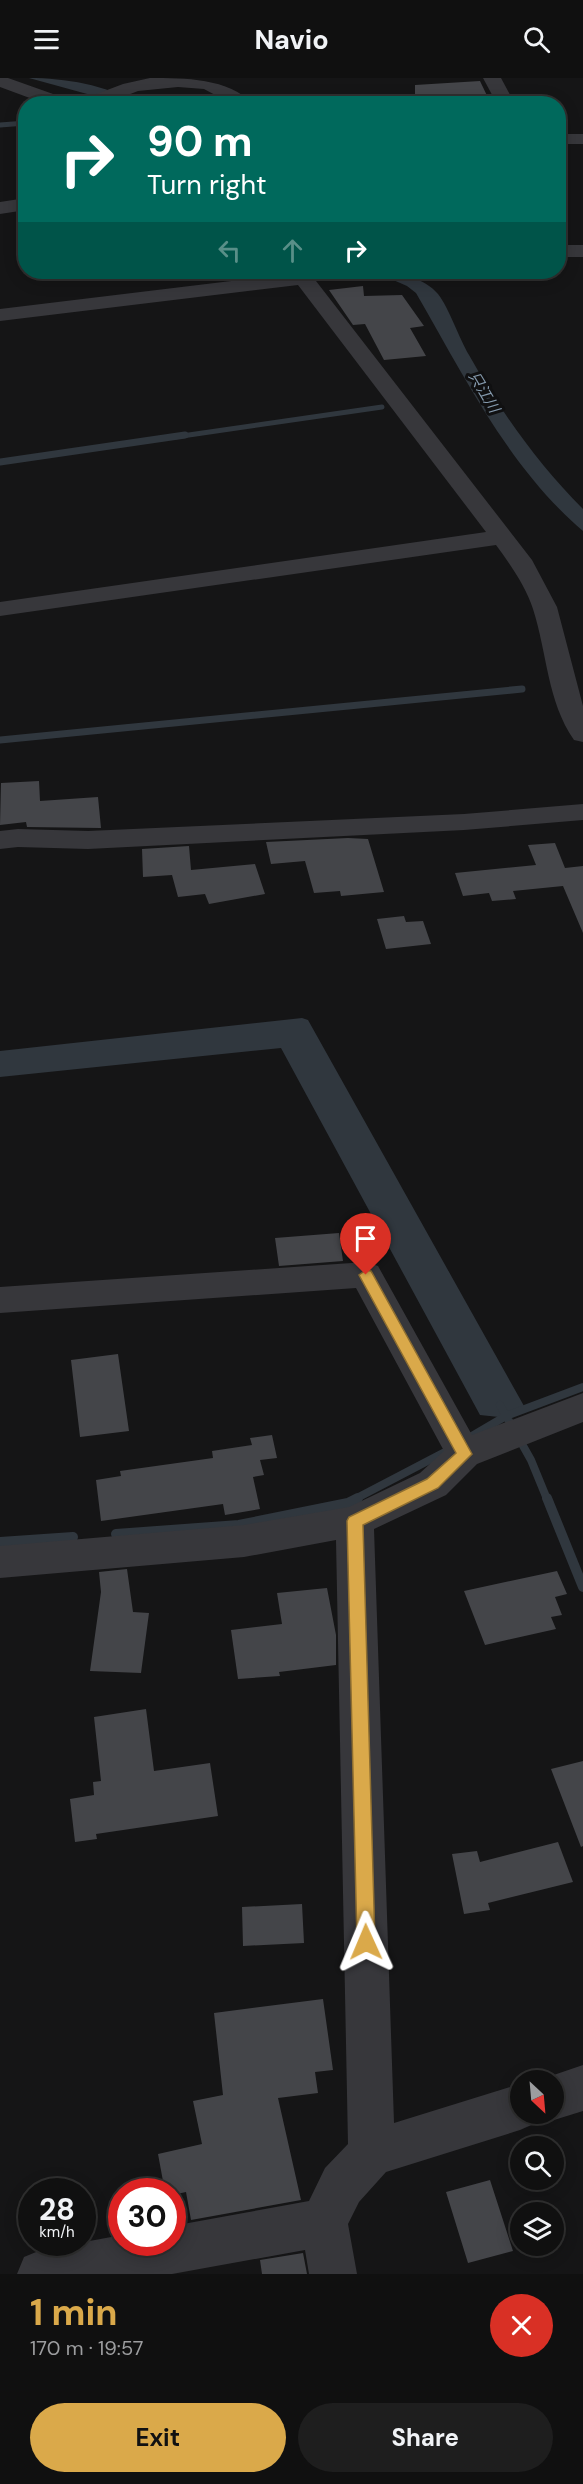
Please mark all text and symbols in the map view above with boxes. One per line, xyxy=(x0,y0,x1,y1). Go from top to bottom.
text: Navio xyxy=(254,22,329,57)
icon: menu xyxy=(30,23,63,56)
icon: search xyxy=(520,23,553,56)
text: 90 m xyxy=(147,114,253,169)
icon: right xyxy=(48,120,126,198)
text: Turn right xyxy=(147,167,267,202)
icon: left xyxy=(213,234,246,267)
icon: ahead xyxy=(276,234,309,267)
icon: right xyxy=(339,234,372,267)
water label: 只江川 xyxy=(464,368,505,418)
pin xyxy=(340,1213,391,1275)
icon: arrive xyxy=(349,1222,382,1255)
position arrow xyxy=(334,1910,398,1974)
north arrow xyxy=(510,2070,564,2124)
map controls xyxy=(510,2070,564,2256)
button: search xyxy=(510,2136,564,2190)
speed limit sign: 30 xyxy=(108,2178,186,2256)
text: 28 xyxy=(39,2190,75,2229)
button: layers xyxy=(510,2202,564,2256)
text: km/h xyxy=(39,2222,75,2242)
text: 1 min xyxy=(30,2289,118,2336)
button: close xyxy=(490,2294,553,2357)
text: 170 m · 19:57 xyxy=(30,2335,143,2361)
button: Exit xyxy=(30,2403,286,2472)
button: Share xyxy=(298,2403,553,2472)

